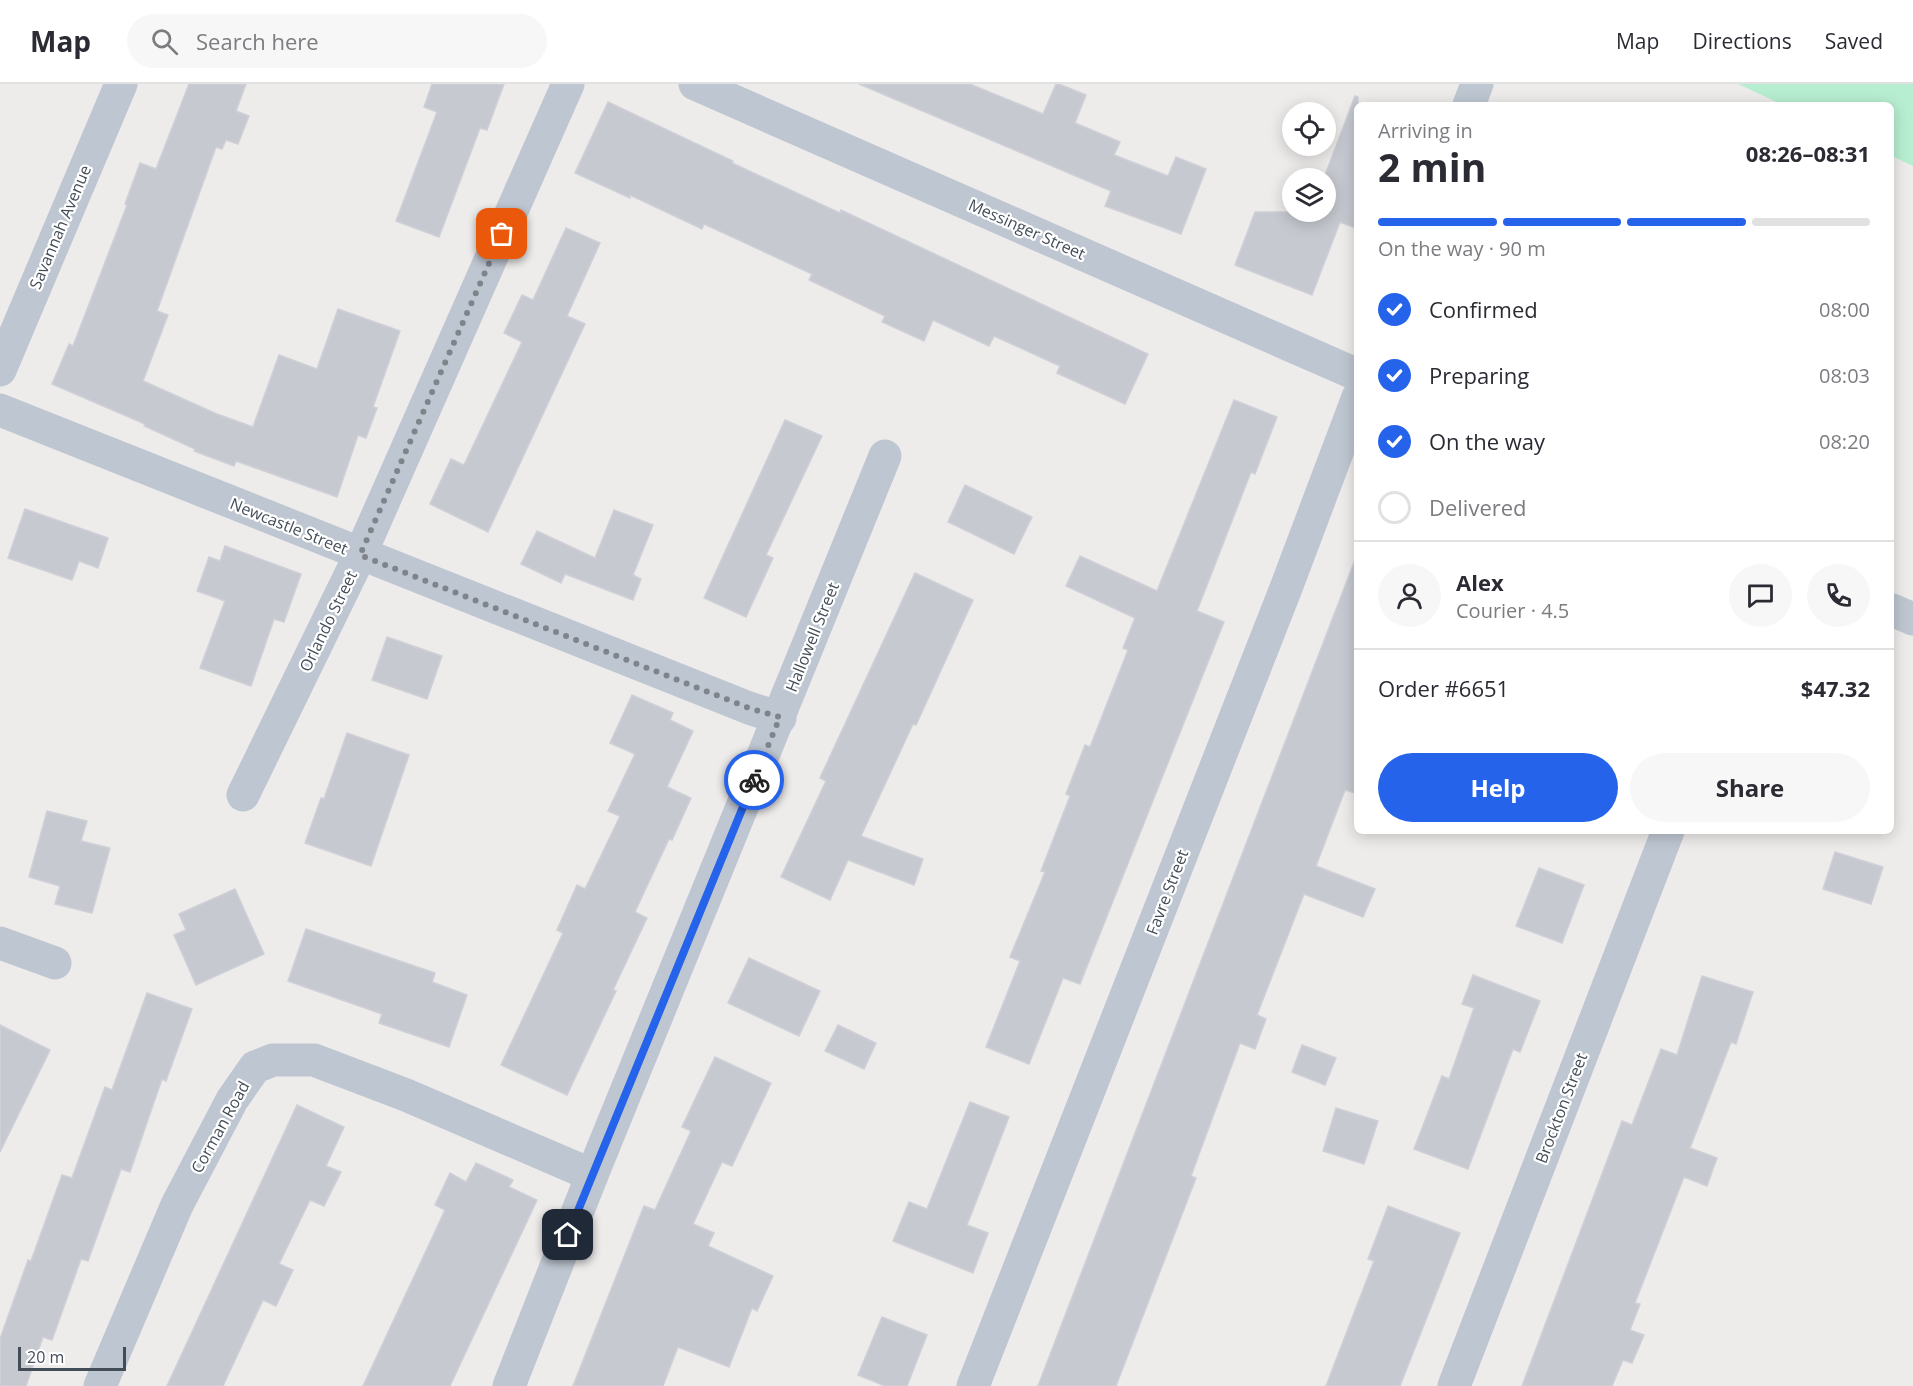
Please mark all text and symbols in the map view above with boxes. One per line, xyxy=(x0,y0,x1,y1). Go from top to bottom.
search box xyxy=(127,14,547,68)
text: Map xyxy=(30,22,91,60)
icon: search xyxy=(148,25,181,58)
text: Search here xyxy=(196,26,319,56)
text: Map xyxy=(1616,27,1659,55)
text: Directions xyxy=(1692,27,1792,55)
text: Saved xyxy=(1825,27,1883,55)
map controls xyxy=(1282,102,1336,222)
button: locate xyxy=(1282,102,1336,156)
text: Arriving in xyxy=(1378,117,1473,144)
text: 08:26–08:31 xyxy=(1746,138,1870,168)
text: 2 min xyxy=(1378,140,1486,193)
street label: Savannah Avenue xyxy=(24,162,96,292)
button: layers xyxy=(1282,168,1336,222)
street label: Messinger Street xyxy=(965,193,1089,265)
pin xyxy=(476,208,527,259)
icon: bag xyxy=(485,217,518,250)
text: On the way · 90 m xyxy=(1378,235,1546,262)
icon: check xyxy=(1378,293,1411,326)
text: Confirmed xyxy=(1429,294,1538,324)
text: 08:00 xyxy=(1819,296,1870,323)
icon: check xyxy=(1378,359,1411,392)
text: Preparing xyxy=(1429,360,1529,390)
text: 08:03 xyxy=(1819,362,1870,389)
icon: check xyxy=(1378,425,1411,458)
text: On the way xyxy=(1429,426,1545,456)
text: 08:20 xyxy=(1819,428,1870,455)
street label: Newcastle Street xyxy=(227,492,351,560)
text: Delivered xyxy=(1429,492,1527,522)
button: person xyxy=(1378,564,1441,627)
button: chat xyxy=(1729,564,1792,627)
button: phone xyxy=(1807,564,1870,627)
street label: Orlando Street xyxy=(294,566,362,675)
text: Alex xyxy=(1456,567,1504,597)
street label: Hallowell Street xyxy=(780,579,844,695)
text: Courier · 4.5 xyxy=(1456,597,1569,624)
text: Order #6651 xyxy=(1378,673,1509,703)
text: $47.32 xyxy=(1801,673,1870,703)
courier xyxy=(724,750,784,810)
button: Help xyxy=(1378,753,1618,822)
button: Share xyxy=(1630,753,1870,822)
icon: bike xyxy=(738,764,771,797)
street label: Favre Street xyxy=(1141,846,1193,938)
street label: Brockton Street xyxy=(1530,1049,1592,1166)
street label: Corman Road xyxy=(186,1077,254,1177)
pin xyxy=(542,1209,593,1260)
icon: home xyxy=(551,1218,584,1251)
scale bar xyxy=(18,1344,126,1372)
text: 20 m xyxy=(27,1346,64,1368)

